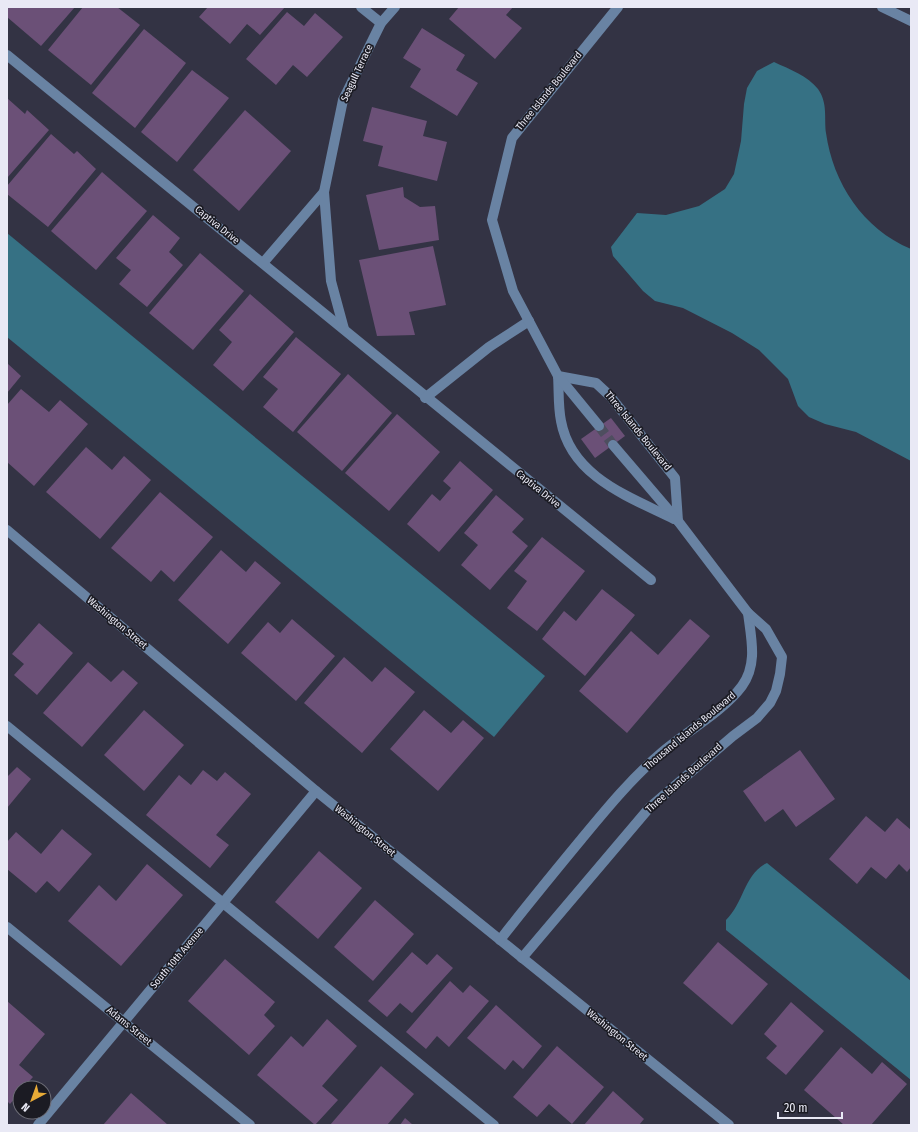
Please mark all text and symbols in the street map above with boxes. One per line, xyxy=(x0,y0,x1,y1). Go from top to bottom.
street label: Seagull Terrace xyxy=(339,42,375,103)
street label: Three Islands Boulevard xyxy=(513,49,585,133)
street label: Captiva Drive xyxy=(192,203,242,247)
street label: Three Islands Boulevard xyxy=(602,389,674,473)
street label: Captiva Drive xyxy=(513,467,563,511)
street label: Washington Street xyxy=(85,594,150,652)
street label: Thousand Islands Boulevard xyxy=(642,689,738,773)
street label: Three Islands Boulevard xyxy=(643,741,725,815)
street label: Washington Street xyxy=(332,803,398,860)
street label: South 10th Avenue xyxy=(148,925,206,991)
street label: Adams Street xyxy=(104,1004,154,1048)
street label: Washington Street xyxy=(584,1007,650,1064)
north arrow xyxy=(12,1080,52,1120)
scale bar xyxy=(778,1094,842,1120)
text: N xyxy=(19,1100,33,1114)
text: 20 m xyxy=(784,1101,808,1115)

